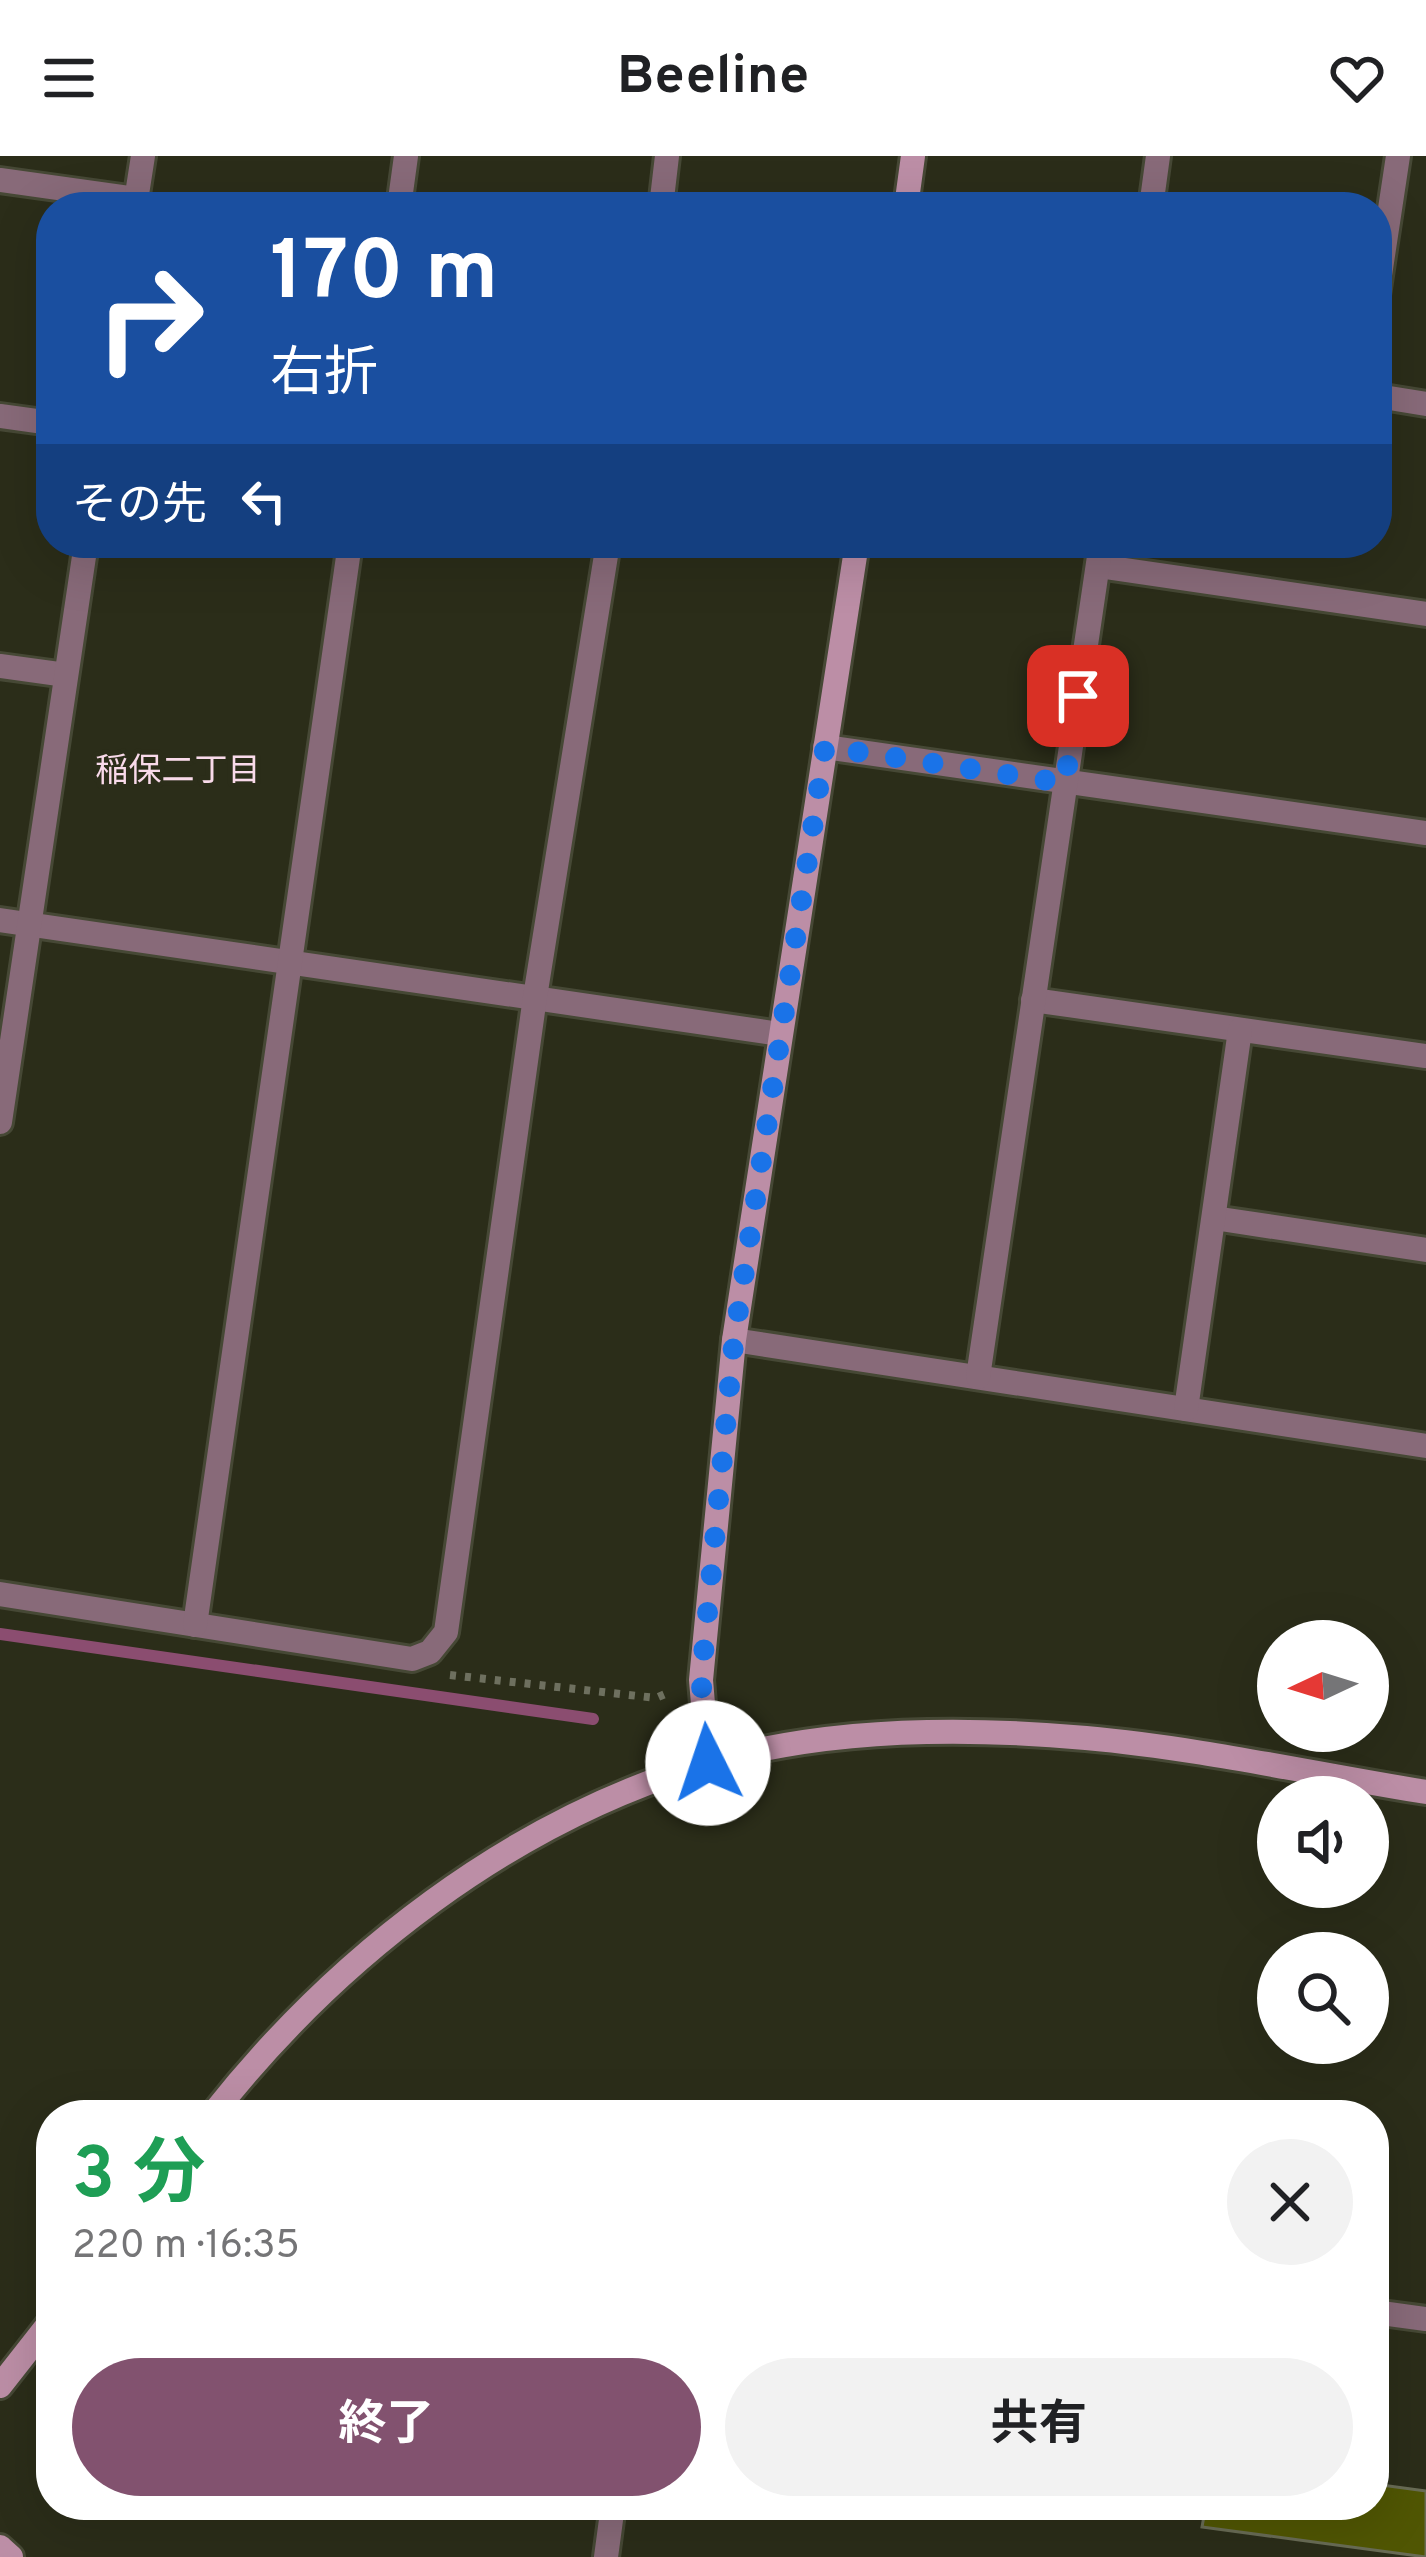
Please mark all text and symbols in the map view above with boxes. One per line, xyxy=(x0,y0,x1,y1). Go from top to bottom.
text: Beeline xyxy=(617,44,809,113)
icon: menu xyxy=(36,45,102,111)
icon: heart xyxy=(1324,45,1390,111)
text: 170 m xyxy=(270,223,498,329)
icon: right xyxy=(72,240,228,396)
text: 右折 xyxy=(270,342,378,411)
icon: left xyxy=(231,468,297,534)
text: その先 xyxy=(72,479,207,536)
pin xyxy=(1027,645,1129,747)
icon: arrive xyxy=(1045,663,1111,729)
district label: 稲保二丁目 xyxy=(96,752,261,794)
north arrow xyxy=(1257,1620,1389,1752)
map controls xyxy=(1257,1620,1389,2064)
position arrow xyxy=(645,1700,771,1826)
button: sound xyxy=(1257,1776,1389,1908)
button: search xyxy=(1257,1932,1389,2064)
text: 3 分 xyxy=(72,2132,205,2224)
button: close xyxy=(1227,2139,1353,2265)
text: 220 m · 16:35 xyxy=(72,2223,300,2272)
button: 終了 xyxy=(72,2358,701,2496)
button: 共有 xyxy=(725,2358,1353,2496)

